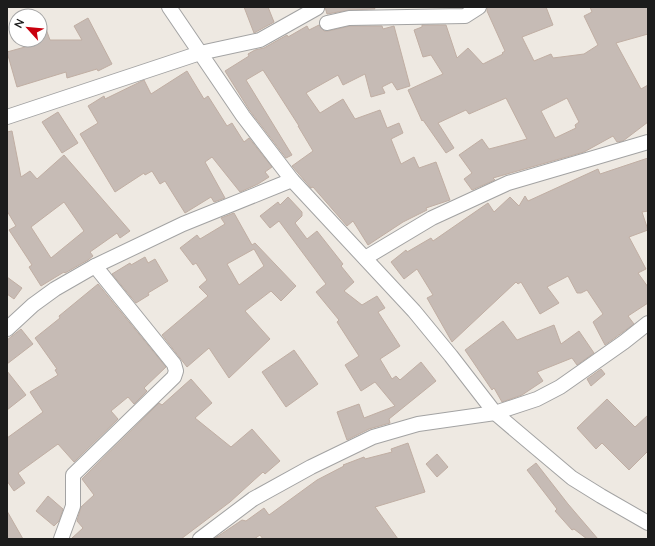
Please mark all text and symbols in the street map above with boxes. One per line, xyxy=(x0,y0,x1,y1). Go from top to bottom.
north arrow xyxy=(8,8,48,48)
text: N xyxy=(11,17,26,30)

